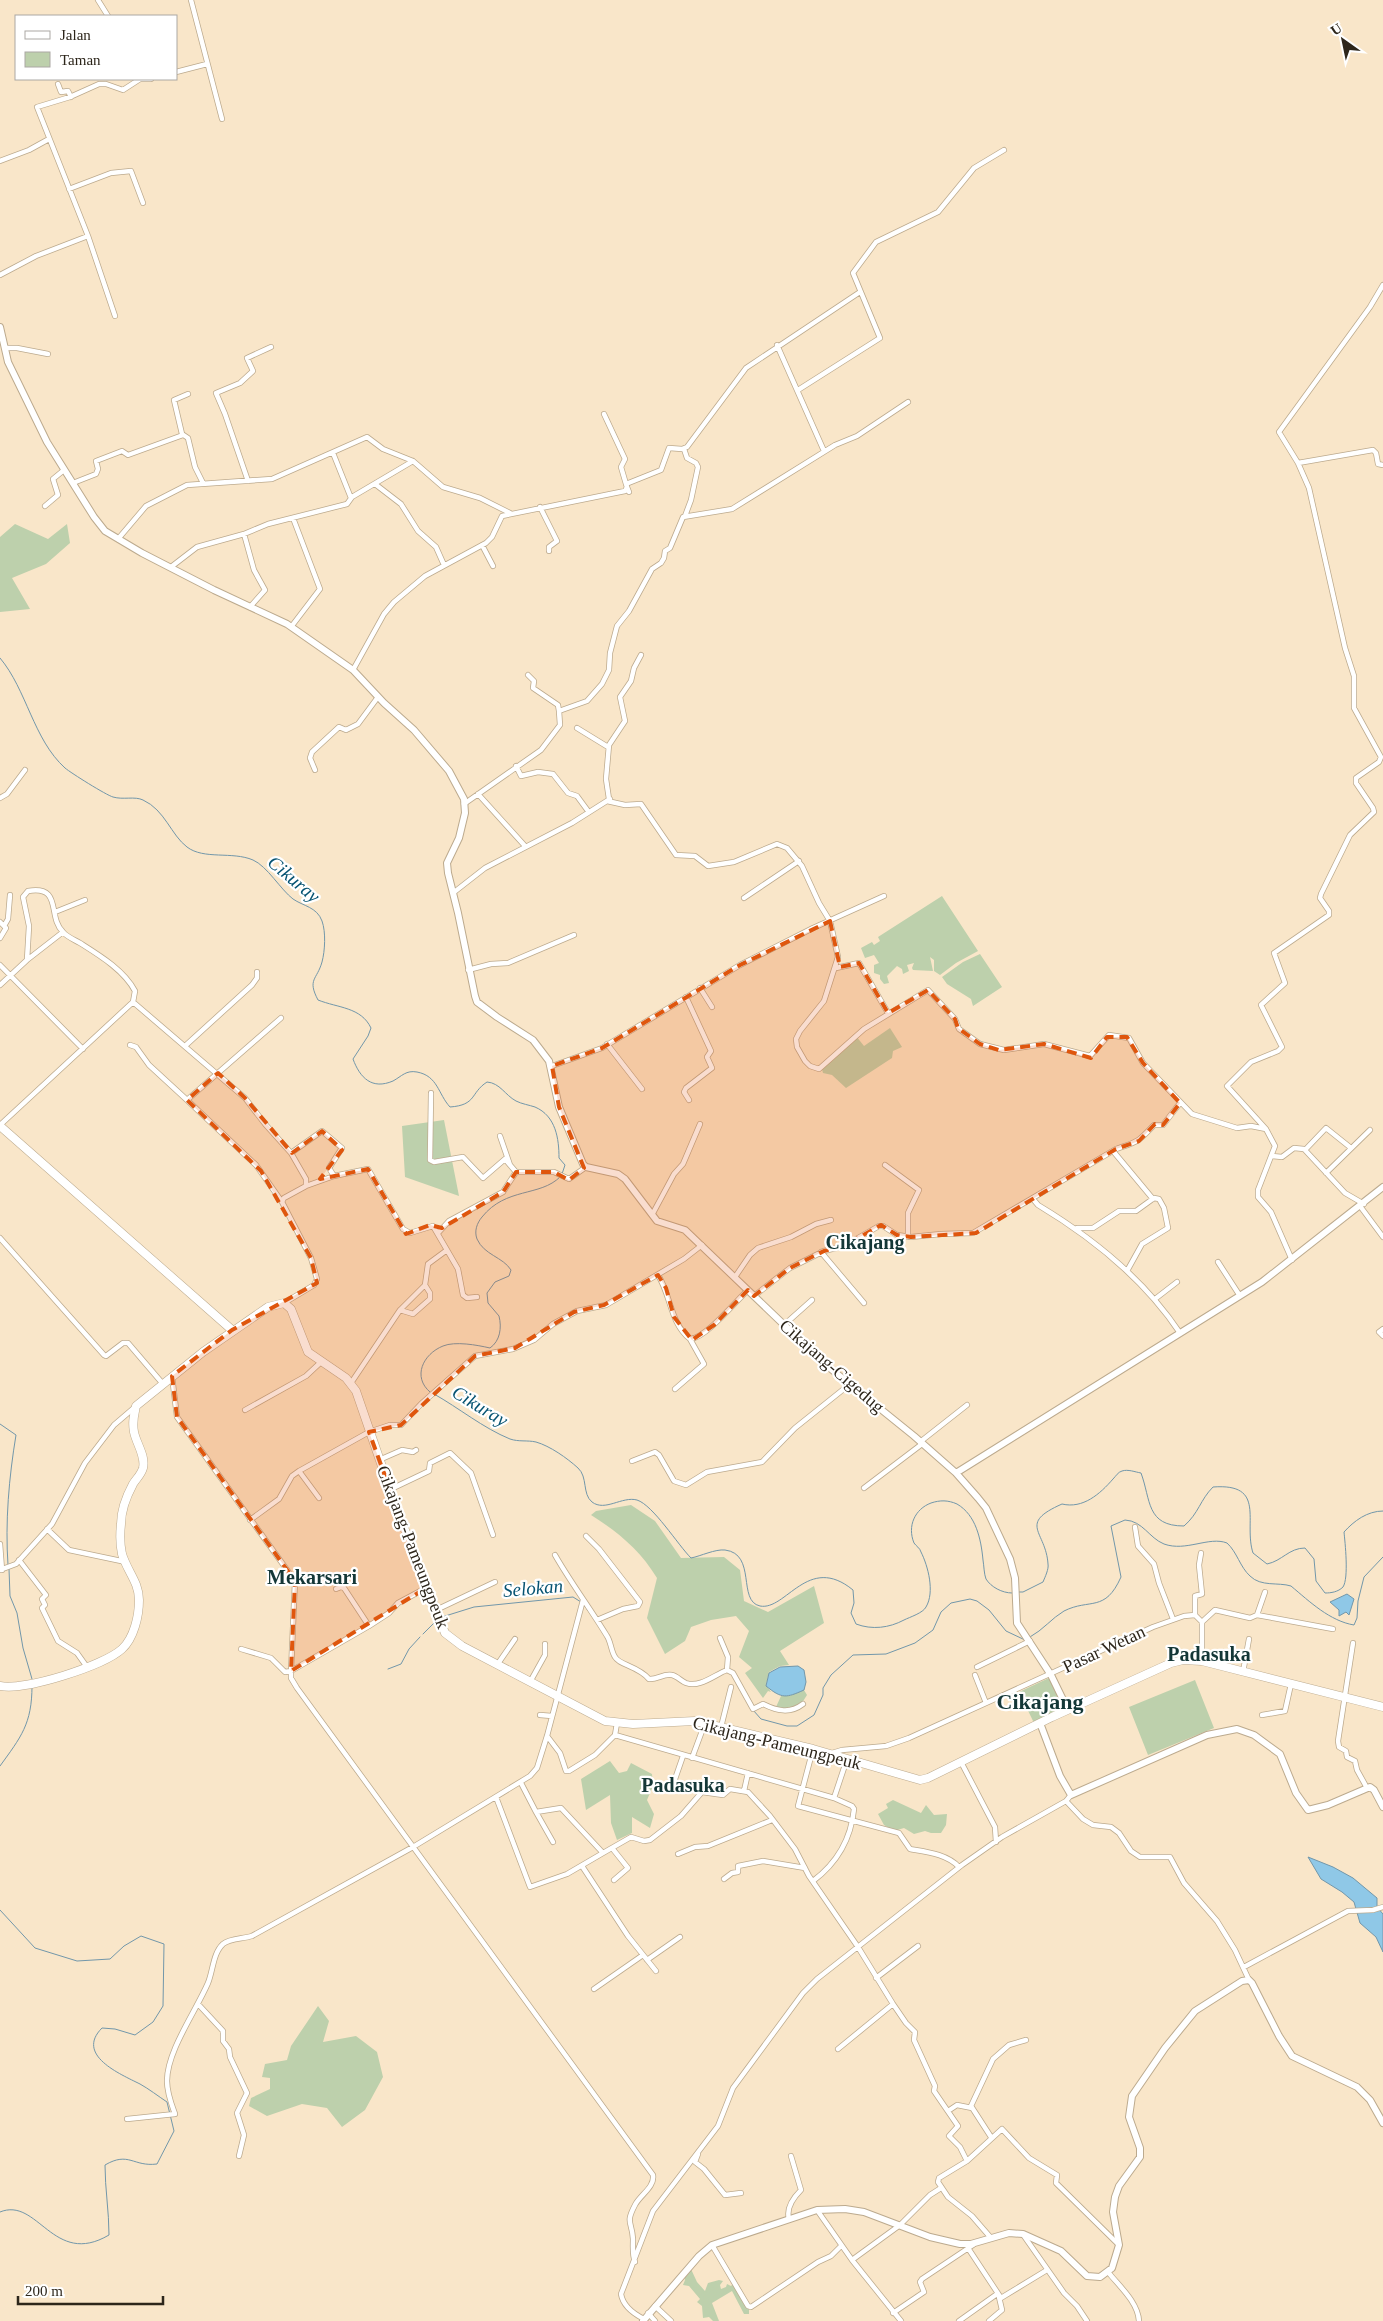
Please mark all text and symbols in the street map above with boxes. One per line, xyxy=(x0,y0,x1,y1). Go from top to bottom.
legend xyxy=(15,15,178,80)
north arrow xyxy=(1318,15,1368,65)
text: U xyxy=(1328,20,1345,39)
text: Jalan xyxy=(60,27,91,43)
text: Taman xyxy=(60,52,101,68)
water label: Cikuray xyxy=(264,851,325,907)
district label: Cikajang xyxy=(826,1231,904,1254)
street label: Cikajang-Cigedug xyxy=(776,1315,888,1417)
water label: Cikuray xyxy=(448,1381,512,1431)
street label: Cikajang-Pameungpeuk xyxy=(373,1463,453,1631)
district label: Mekarsari xyxy=(267,1566,357,1588)
water label: Selokan xyxy=(502,1575,564,1601)
street label: Pasar Wetan xyxy=(1060,1621,1148,1677)
district label: Padasuka xyxy=(1167,1643,1251,1665)
district label: Cikajang xyxy=(997,1689,1083,1714)
street label: Cikajang-Pameungpeuk xyxy=(691,1712,863,1774)
district label: Padasuka xyxy=(641,1774,725,1796)
scale bar xyxy=(18,2274,162,2306)
text: 200 m xyxy=(25,2283,63,2299)

